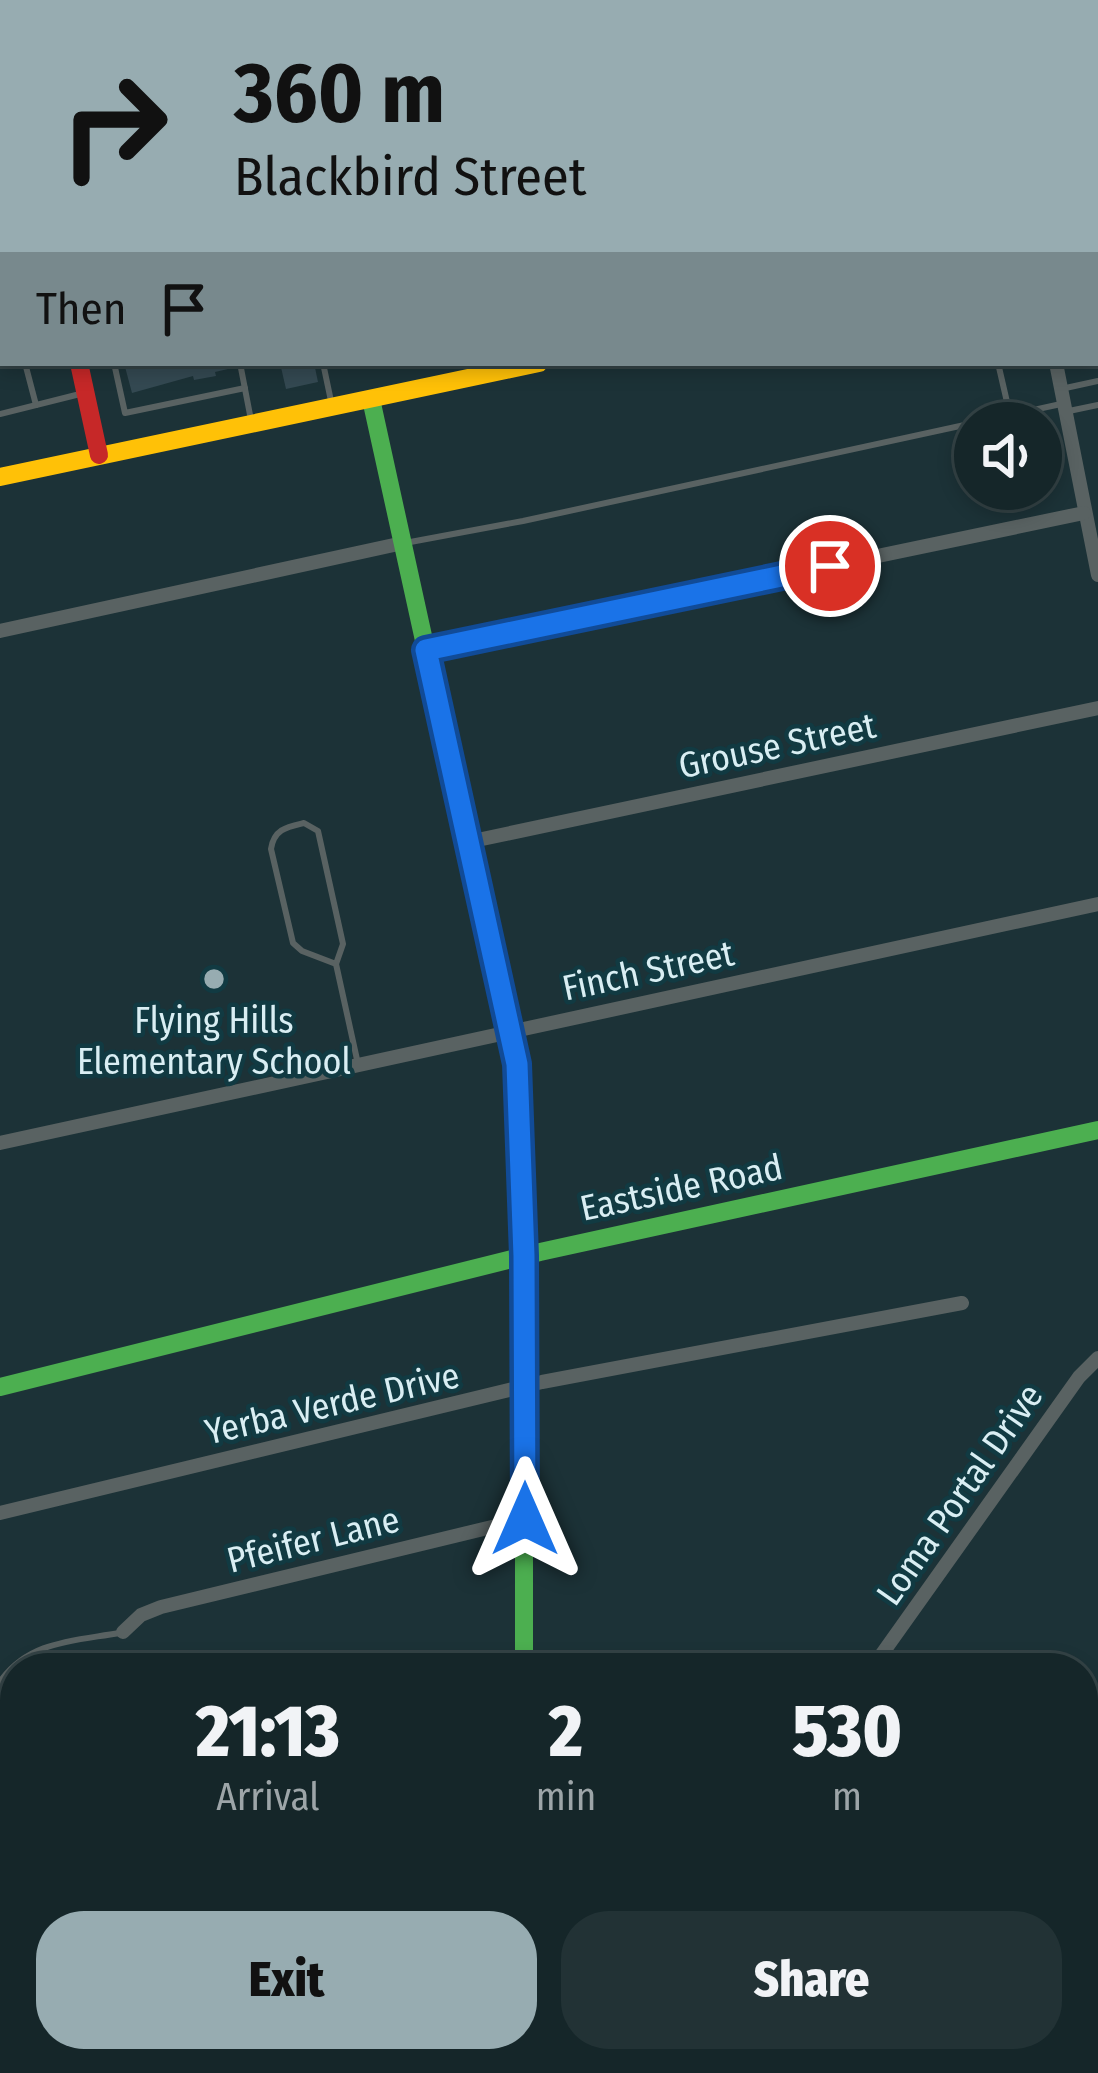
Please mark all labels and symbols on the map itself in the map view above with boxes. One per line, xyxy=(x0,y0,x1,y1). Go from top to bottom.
pin xyxy=(779,515,881,617)
street label: Grouse Street xyxy=(675,704,880,788)
street label: Finch Street xyxy=(559,931,738,1011)
marker: Flying Hills Elementary School xyxy=(201,966,227,992)
place label: Flying Hills Elementary School xyxy=(77,999,351,1084)
street label: Eastside Road xyxy=(576,1145,786,1231)
street label: Yerba Verde Drive xyxy=(201,1353,464,1455)
street label: Loma Portal Drive xyxy=(867,1375,1052,1614)
position arrow xyxy=(462,1456,588,1582)
street label: Pfeifer Lane xyxy=(223,1497,404,1583)

